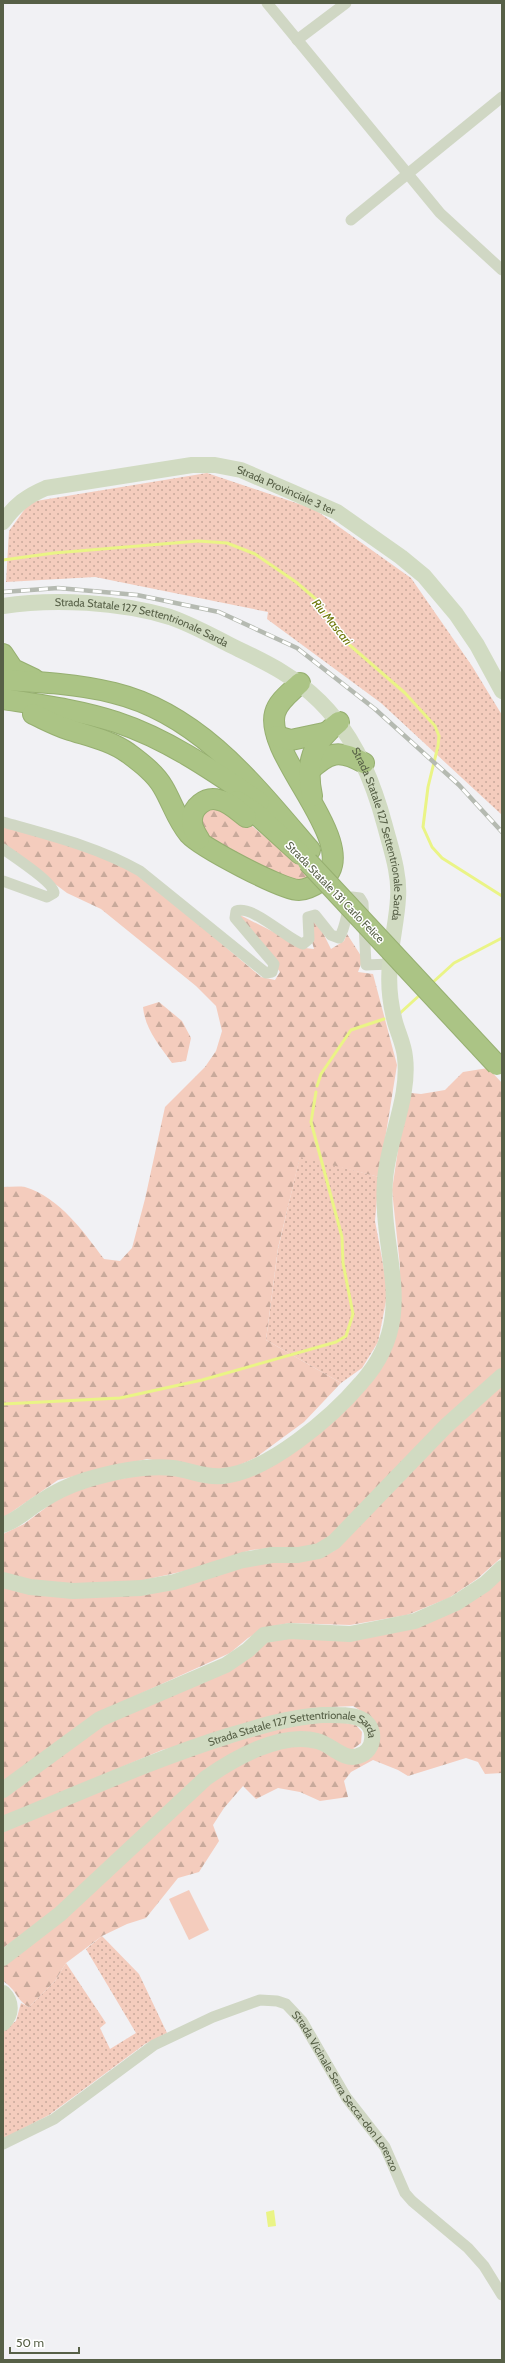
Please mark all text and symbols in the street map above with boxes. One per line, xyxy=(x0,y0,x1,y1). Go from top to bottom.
street label: Strada Provinciale 3 ter xyxy=(236,462,338,518)
street label: Strada Statale 127 Settentrionale Sarda xyxy=(55,595,232,650)
water label: Riu Mascari xyxy=(309,595,356,648)
street label: Strada Statale 127 Settentrionale Sarda xyxy=(349,745,405,922)
street label: Strada Statale 131 Carlo Felice xyxy=(283,838,387,946)
text: Strada Statale 127 Settentrionale Sarda xyxy=(206,1708,379,1749)
street label: Strada Statale 127 Settentrionale Sarda xyxy=(197,1737,377,1751)
street label: Strada Vicinale Serra Secca-don Lorenzo xyxy=(289,2008,402,2173)
scale bar xyxy=(10,2329,79,2355)
text: 50 m xyxy=(16,2335,44,2350)

